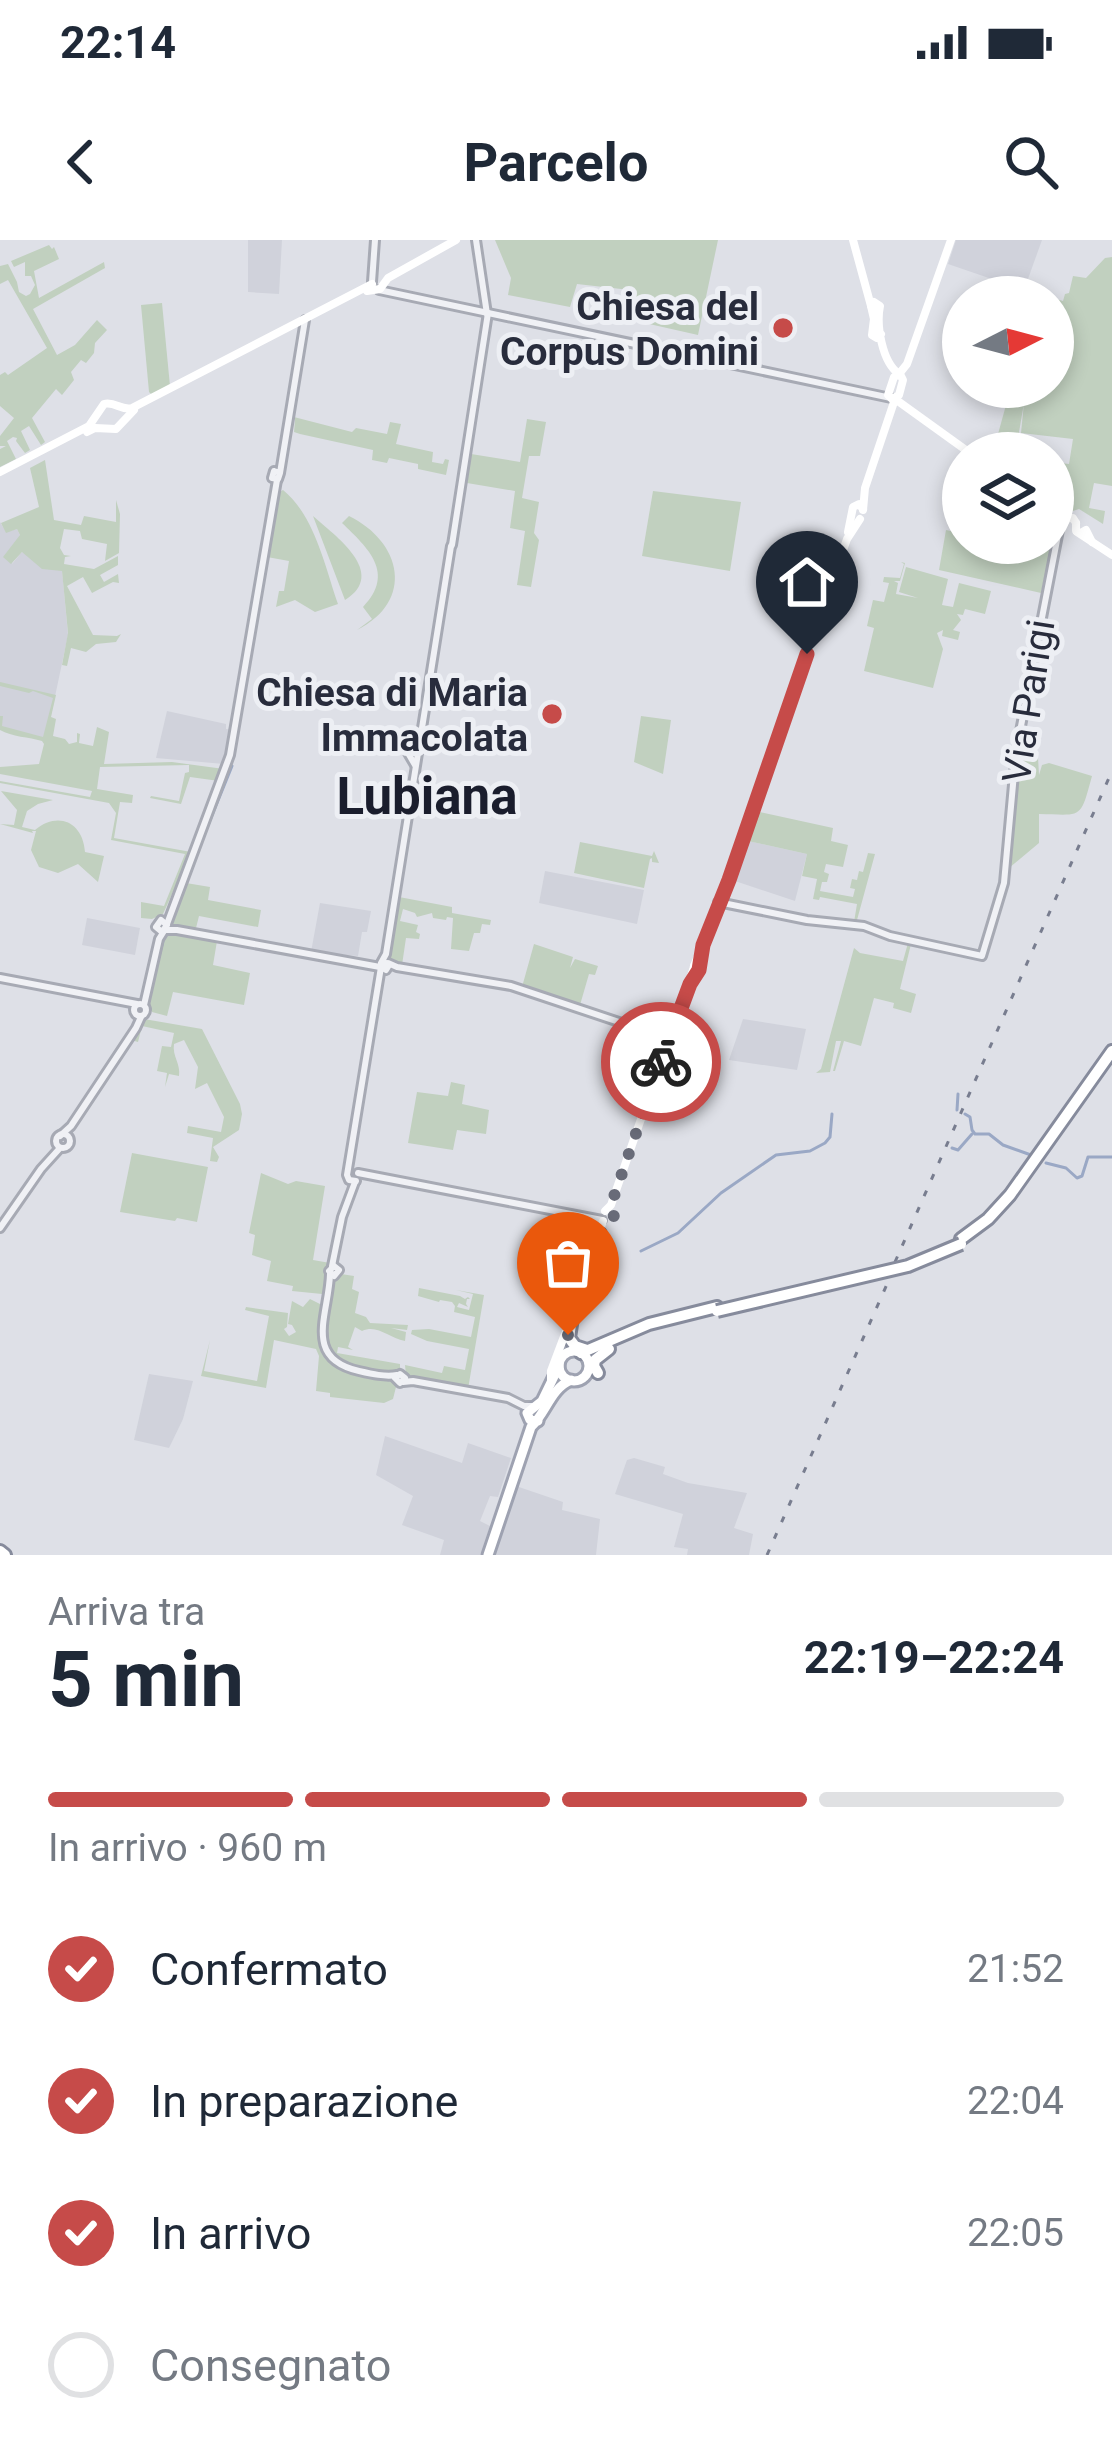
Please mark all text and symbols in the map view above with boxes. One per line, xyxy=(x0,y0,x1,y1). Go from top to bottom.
text: 22:14 xyxy=(60,16,176,69)
icon: back xyxy=(48,129,114,195)
icon: search xyxy=(998,129,1064,195)
text: Parcelo xyxy=(464,131,648,194)
north arrow xyxy=(942,276,1074,408)
map controls xyxy=(942,276,1074,564)
place label: Chiesa del Corpus Domini xyxy=(500,284,759,375)
marker: Chiesa del Corpus Domini xyxy=(770,315,796,341)
button: layers xyxy=(942,432,1074,564)
pin xyxy=(756,531,858,654)
icon: home xyxy=(774,549,840,615)
street label: Via Parigi xyxy=(993,616,1065,786)
place label: Chiesa di Maria Immacolata xyxy=(256,670,528,761)
marker: Chiesa di Maria Immacolata xyxy=(539,701,565,727)
district label: Lubiana xyxy=(337,767,517,826)
courier xyxy=(601,1002,721,1122)
icon: bike xyxy=(628,1029,694,1095)
pin xyxy=(517,1212,619,1335)
icon: bag xyxy=(535,1230,601,1296)
text: Arriva tra xyxy=(48,1589,205,1635)
text: 22:19–22:24 xyxy=(804,1631,1064,1684)
text: 5 min xyxy=(48,1634,244,1725)
text: In arrivo · 960 m xyxy=(48,1825,327,1871)
icon: check xyxy=(48,1936,114,2002)
text: Confermato xyxy=(150,1943,388,1996)
text: 21:52 xyxy=(967,1946,1064,1992)
icon: check xyxy=(48,2068,114,2134)
text: In preparazione xyxy=(150,2075,458,2128)
text: 22:04 xyxy=(967,2078,1064,2124)
icon: check xyxy=(48,2200,114,2266)
text: In arrivo xyxy=(150,2207,311,2260)
text: 22:05 xyxy=(967,2210,1064,2256)
text: Consegnato xyxy=(150,2339,391,2392)

